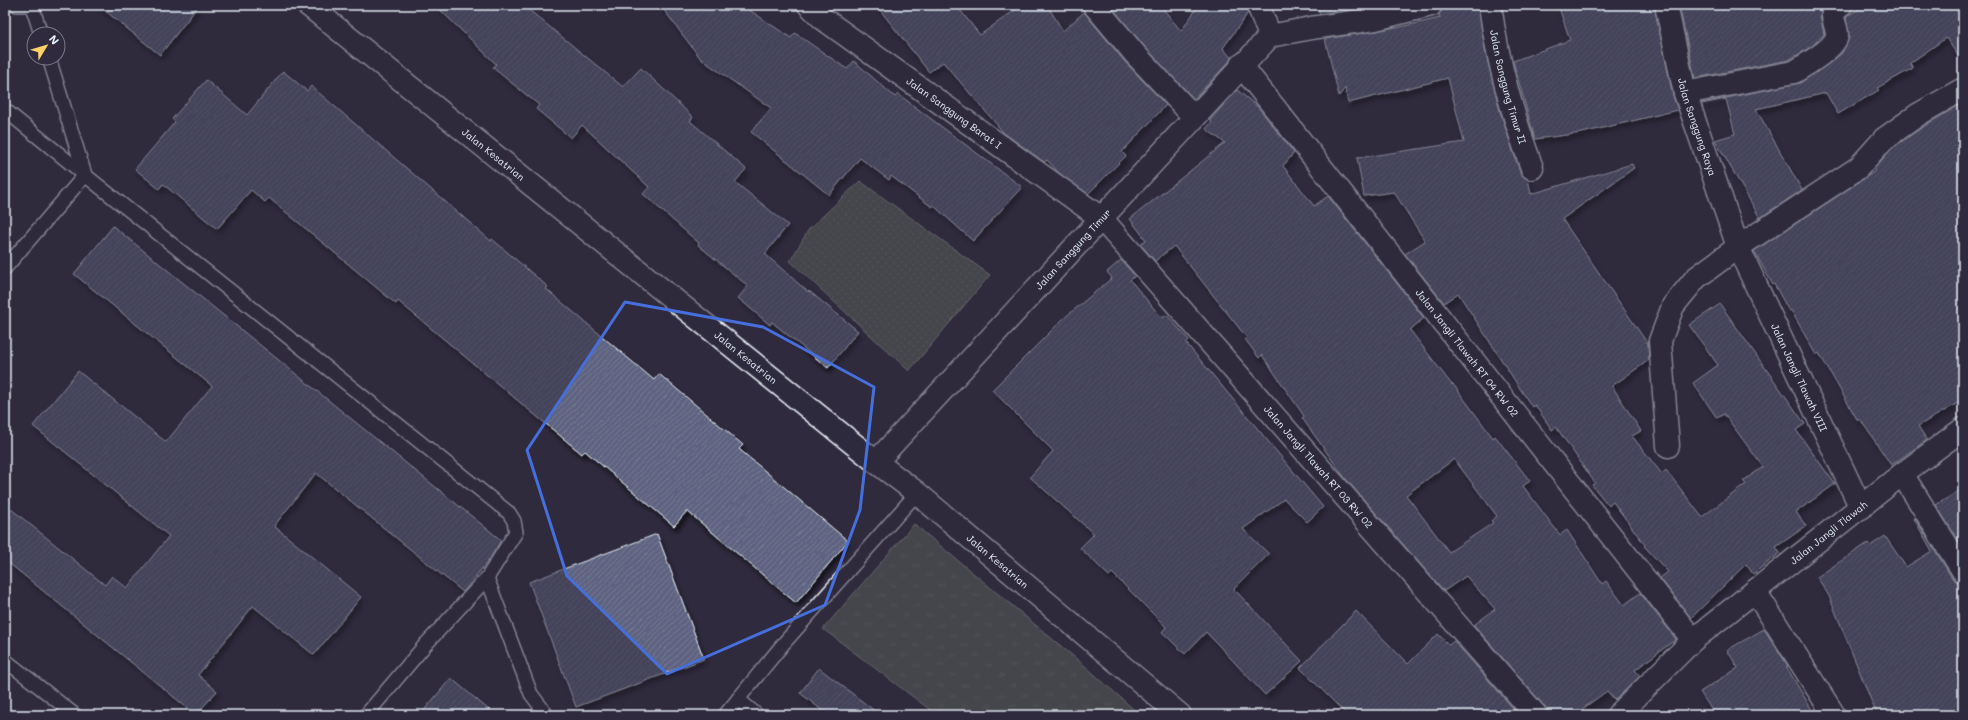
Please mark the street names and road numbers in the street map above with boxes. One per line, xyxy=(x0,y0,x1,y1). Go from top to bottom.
street label: Jalan Sanggung Timur II xyxy=(1487,29,1530,146)
street label: Jalan Sanggung Barat I xyxy=(904,74,1005,152)
street label: Jalan Sanggung Raya xyxy=(1675,77,1720,178)
street label: Jalan Kesatrian xyxy=(459,125,528,184)
street label: Jalan Sanggung Timur xyxy=(1032,206,1114,293)
street label: Jalan Jangli Tlawah RT 04 RW 02 xyxy=(1413,286,1522,420)
street label: Jalan Jangli Tlawah VIII xyxy=(1768,321,1831,434)
street label: Jalan Kesatrian xyxy=(712,328,780,387)
street label: Jalan Jangli Tlawah RT 03 RW 02 xyxy=(1261,402,1376,531)
street label: Jalan Jangli Tlawah xyxy=(1787,497,1870,567)
street label: Jalan Kesatrian xyxy=(964,531,1032,591)

